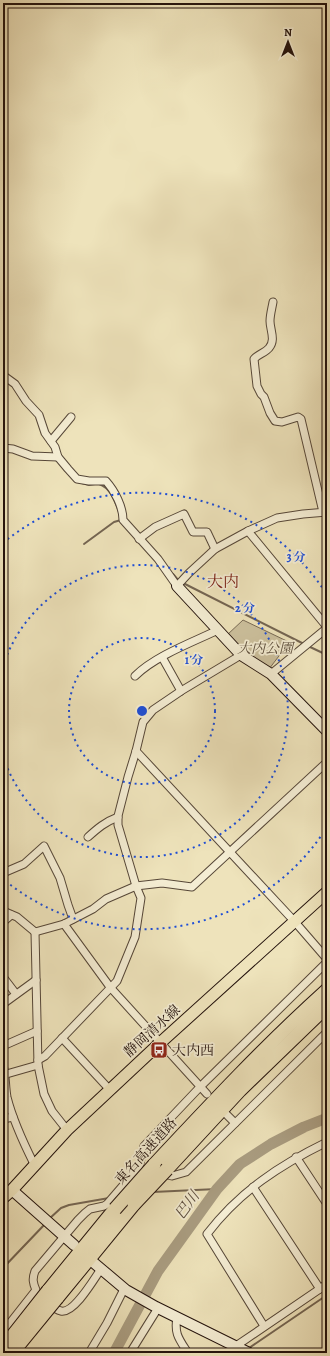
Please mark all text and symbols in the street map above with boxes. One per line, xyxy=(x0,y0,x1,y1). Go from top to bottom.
north arrow xyxy=(268,22,308,62)
text: N xyxy=(284,25,292,40)
text: 3 分 xyxy=(286,549,306,565)
district label: 大内 xyxy=(207,571,239,593)
text: 2 分 xyxy=(235,600,255,616)
park label: 大内公園 xyxy=(237,639,295,658)
text: 1 分 xyxy=(185,652,203,668)
centre of rings xyxy=(135,704,149,718)
street label: 静岡清水線 xyxy=(120,1001,184,1061)
bus stop icon: 大内西 xyxy=(149,1040,169,1060)
place label: 大内西 xyxy=(172,1041,214,1060)
street label: 東名高速道路 xyxy=(111,1113,181,1189)
water label: 巴川 xyxy=(170,1185,205,1223)

